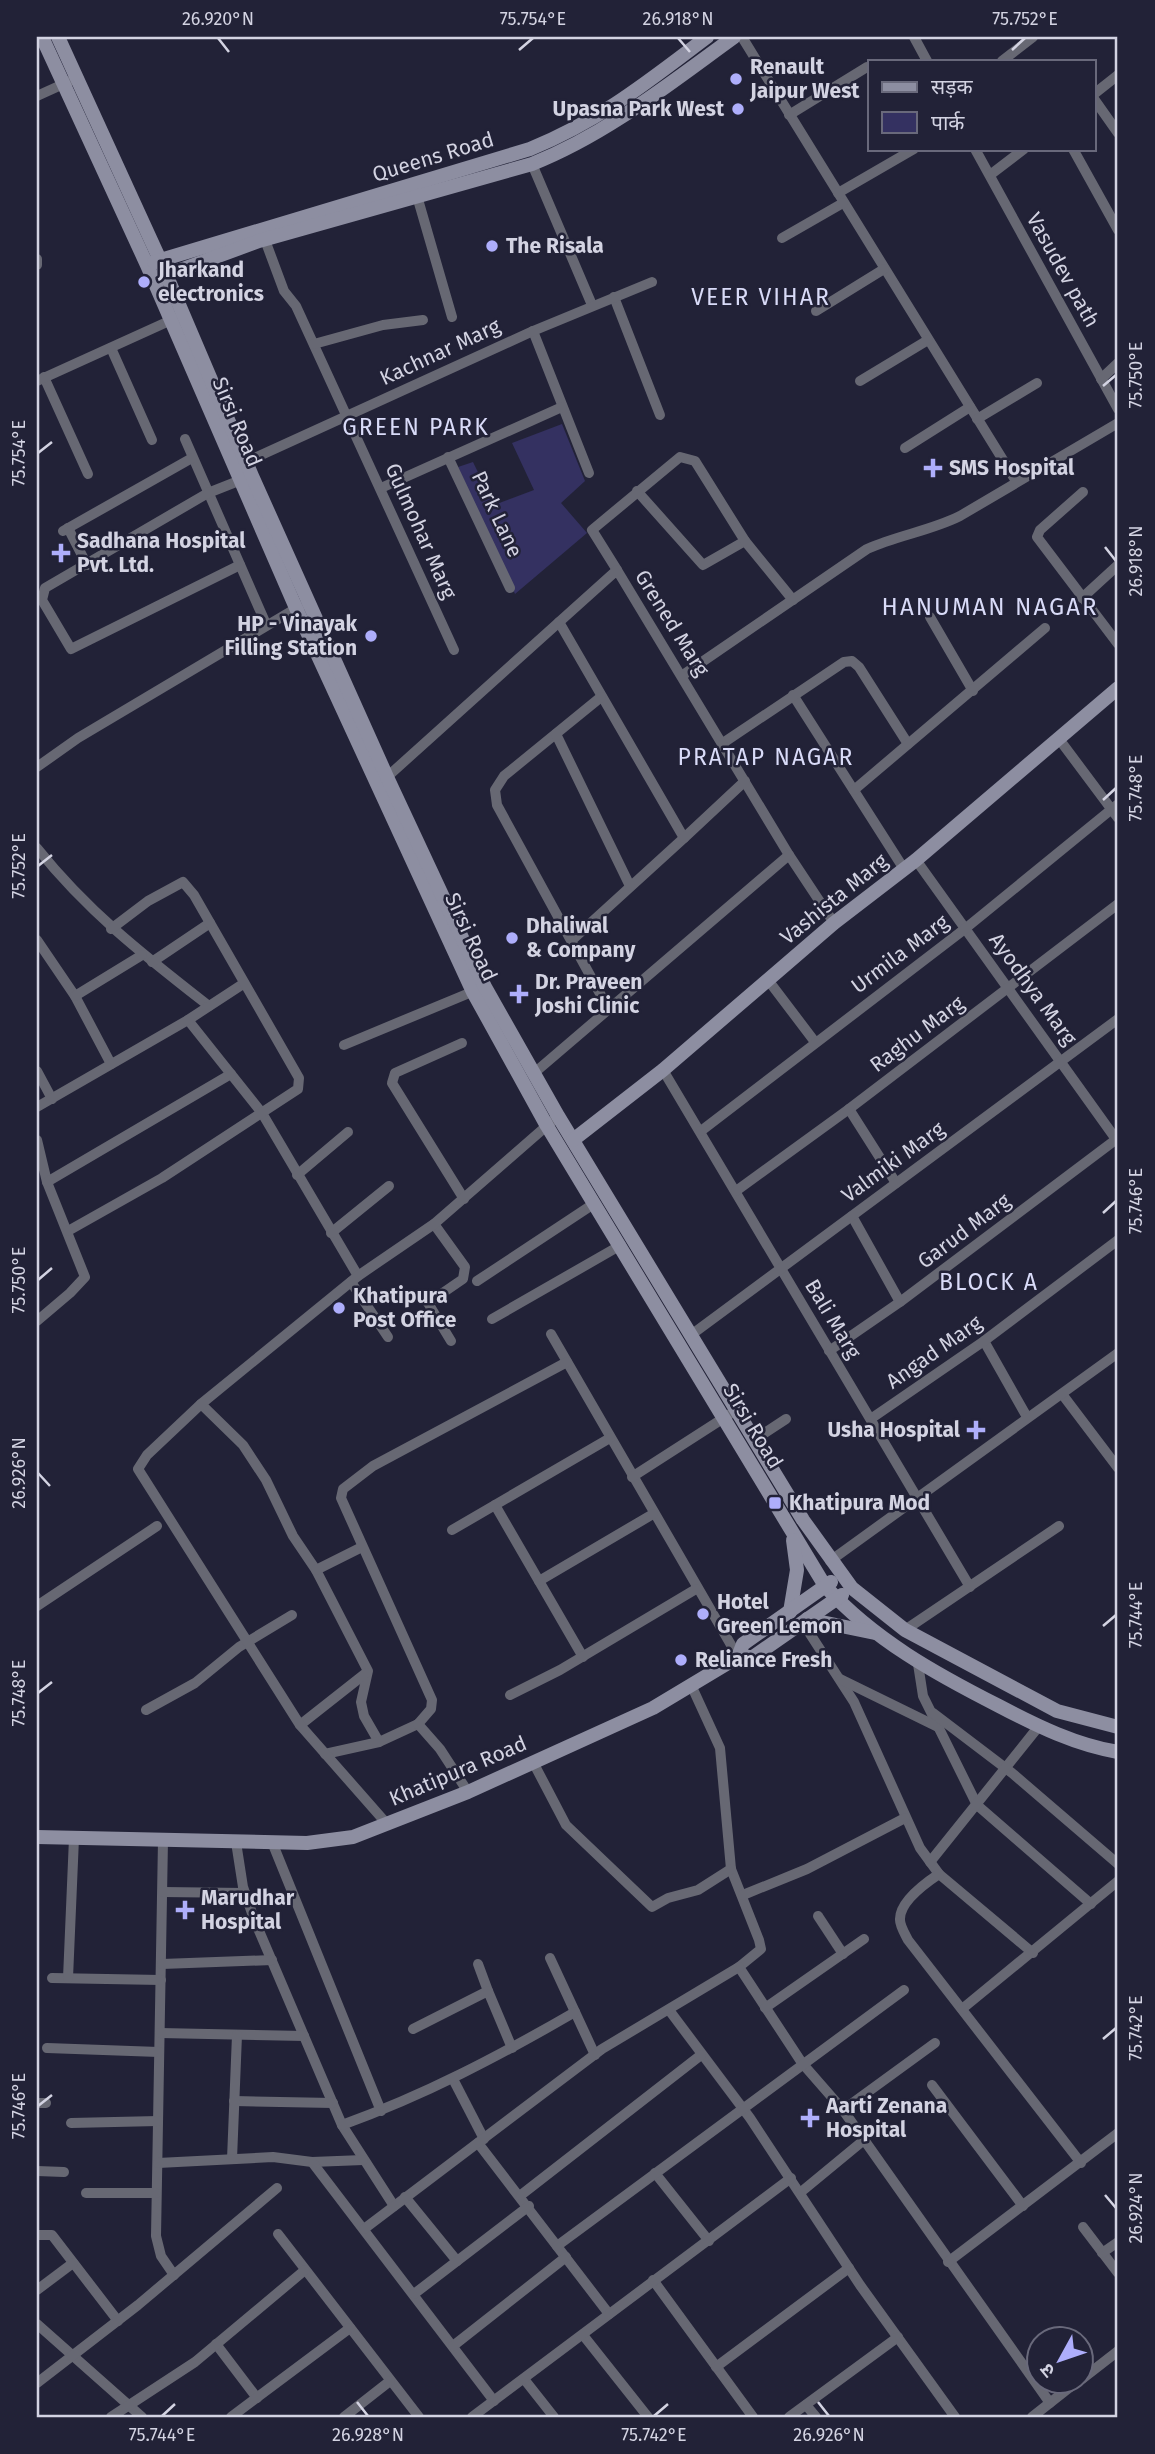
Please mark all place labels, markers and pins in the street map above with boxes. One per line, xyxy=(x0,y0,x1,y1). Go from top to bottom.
place label: Renault Jaipur West xyxy=(749,54,860,104)
marker: Renault Jaipur West xyxy=(728,71,744,87)
place label: Upasna Park West xyxy=(553,96,725,122)
marker: Upasna Park West xyxy=(730,101,746,117)
place label: The Risala xyxy=(506,233,604,259)
marker: The Risala xyxy=(484,238,500,254)
place label: Jharkand electronics xyxy=(157,257,264,307)
marker: Jharkand electronics xyxy=(136,274,152,290)
place label: SMS Hospital xyxy=(949,455,1075,481)
marker: SMS Hospital xyxy=(923,458,943,478)
place label: Sadhana Hospital Pvt. Ltd. xyxy=(77,528,246,578)
marker: Sadhana Hospital Pvt. Ltd. xyxy=(51,543,71,563)
place label: HP - Vinayak Filling Station xyxy=(225,611,357,661)
marker: HP - Vinayak Filling Station xyxy=(363,628,379,644)
place label: Dhaliwal & Company xyxy=(526,913,635,963)
marker: Dhaliwal & Company xyxy=(504,930,520,946)
place label: Dr. Praveen Joshi Clinic xyxy=(534,969,642,1019)
marker: Dr. Praveen Joshi Clinic xyxy=(509,984,529,1004)
place label: Khatipura Post Office xyxy=(353,1283,457,1333)
marker: Khatipura Post Office xyxy=(331,1300,347,1316)
place label: Usha Hospital xyxy=(827,1417,961,1443)
marker: Usha Hospital xyxy=(966,1420,986,1440)
place label: Khatipura Mod xyxy=(789,1490,930,1516)
marker: Khatipura Mod xyxy=(767,1495,783,1511)
place label: Hotel Green Lemon xyxy=(717,1589,843,1639)
marker: Hotel Green Lemon xyxy=(695,1606,711,1622)
place label: Reliance Fresh xyxy=(695,1647,832,1673)
marker: Reliance Fresh xyxy=(673,1652,689,1668)
place label: Marudhar Hospital xyxy=(201,1885,295,1935)
marker: Marudhar Hospital xyxy=(175,1900,195,1920)
place label: Aarti Zenana Hospital xyxy=(825,2093,947,2143)
marker: Aarti Zenana Hospital xyxy=(800,2108,820,2128)

